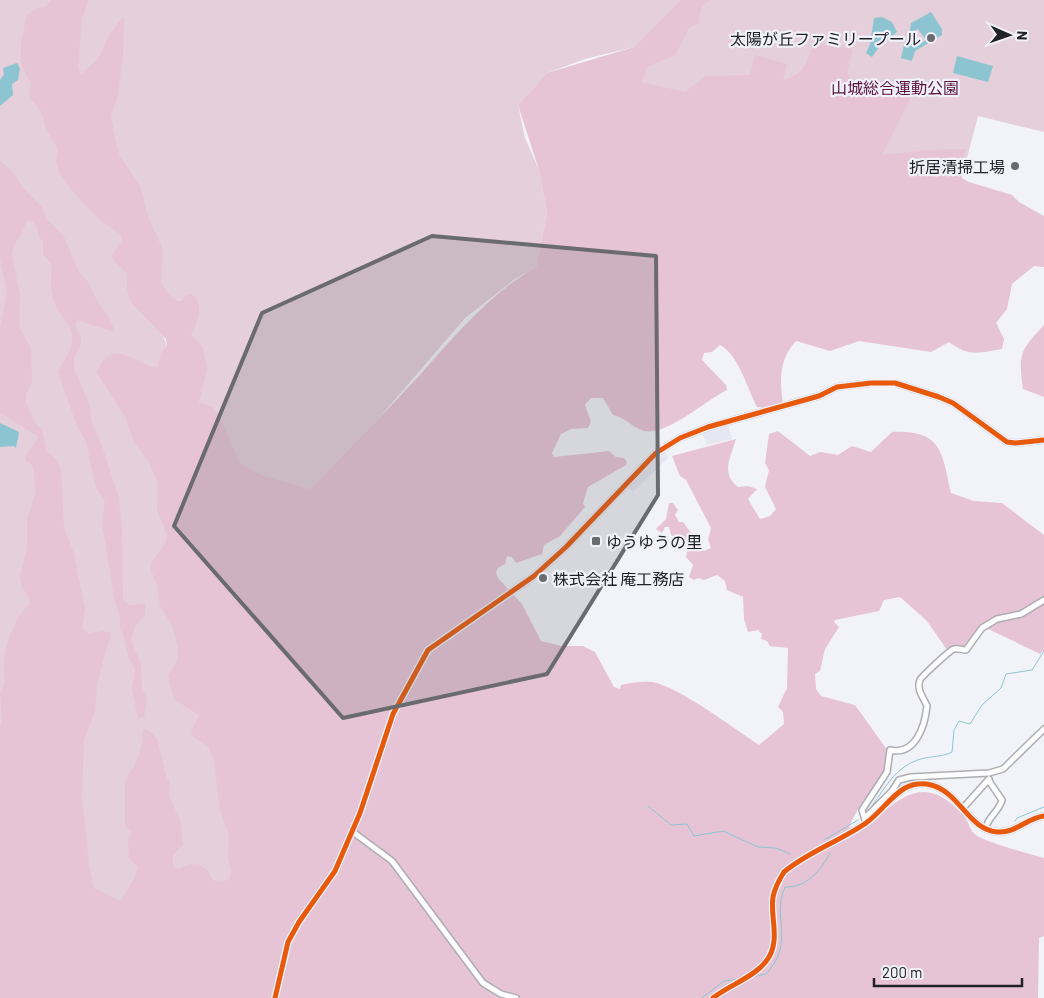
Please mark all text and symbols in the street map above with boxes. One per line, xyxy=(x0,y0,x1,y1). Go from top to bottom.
north arrow xyxy=(984,10,1034,60)
place label: 太陽が丘ファミリープール xyxy=(730,29,921,48)
text: N xyxy=(1014,31,1031,40)
marker: 太陽が丘ファミリープール xyxy=(925,32,937,44)
park label: 山城総合運動公園 xyxy=(831,78,959,97)
place label: 折居清掃工場 xyxy=(909,157,1005,176)
marker: 折居清掃工場 xyxy=(1009,160,1021,172)
place label: ゆうゆうの里 xyxy=(606,532,702,551)
marker: ゆうゆうの里 xyxy=(590,535,602,547)
place label: 株式会社 庵工務店 xyxy=(553,569,684,588)
marker: 株式会社 庵工務店 xyxy=(537,572,549,584)
scale bar xyxy=(874,956,1022,988)
text: 200 m xyxy=(882,963,922,981)

